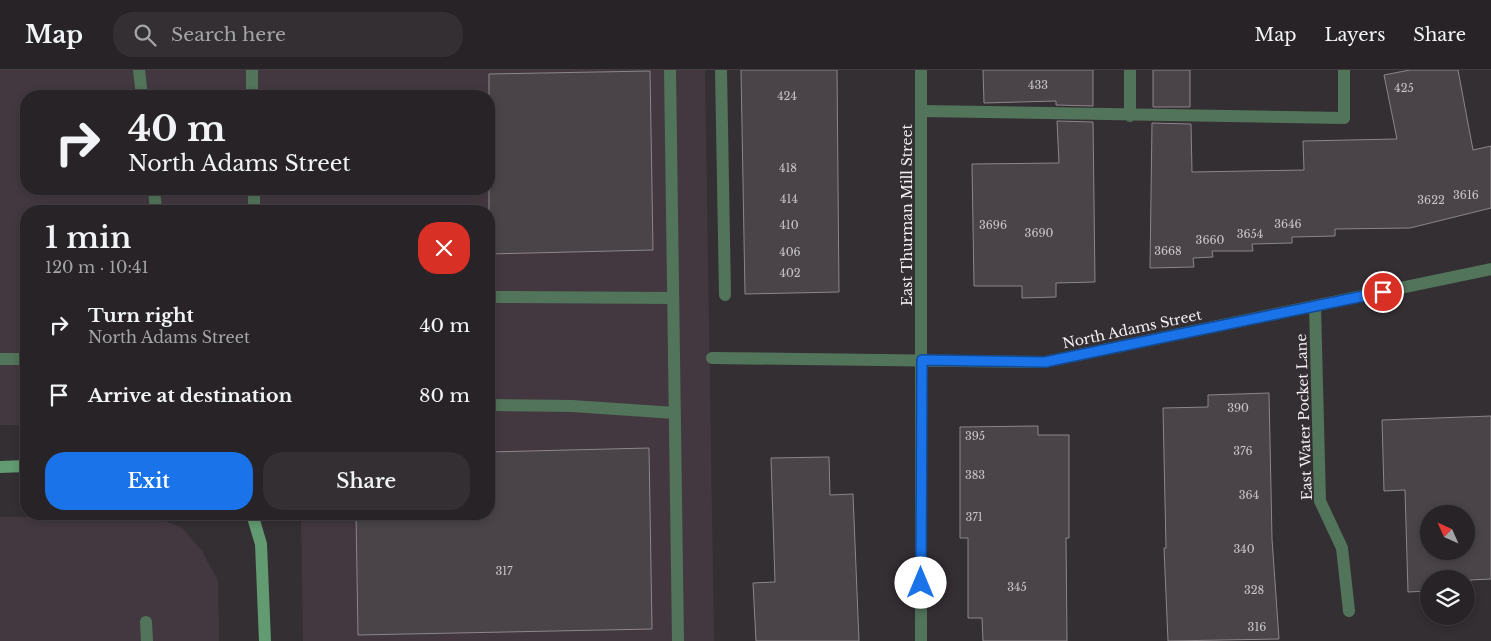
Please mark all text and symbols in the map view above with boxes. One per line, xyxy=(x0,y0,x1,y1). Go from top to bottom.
search box xyxy=(113,12,463,57)
text: Map xyxy=(25,20,83,49)
icon: search xyxy=(131,21,159,49)
text: Search here xyxy=(171,23,286,46)
text: Map xyxy=(1255,24,1296,46)
text: Layers xyxy=(1324,24,1385,46)
text: Share xyxy=(1413,24,1466,46)
house number: 433 xyxy=(1028,78,1048,92)
house number: 425 xyxy=(1394,81,1414,95)
house number: 424 xyxy=(777,89,797,103)
text: 40 m xyxy=(128,107,226,150)
icon: right xyxy=(45,110,110,175)
street label: East Thurman Mill Street xyxy=(898,123,916,306)
text: North Adams Street xyxy=(128,150,351,177)
house number: 418 xyxy=(779,161,797,175)
house number: 3616 xyxy=(1453,188,1479,202)
house number: 414 xyxy=(780,192,798,206)
house number: 3622 xyxy=(1417,193,1445,207)
house number: 3646 xyxy=(1274,217,1302,231)
house number: 410 xyxy=(779,218,799,232)
house number: 3696 xyxy=(979,218,1007,232)
text: 1 min xyxy=(45,219,131,256)
button: close xyxy=(418,222,470,274)
house number: 3690 xyxy=(1025,226,1054,240)
house number: 3654 xyxy=(1237,227,1263,241)
house number: 3660 xyxy=(1196,233,1225,247)
house number: 3668 xyxy=(1154,244,1182,258)
house number: 406 xyxy=(779,245,801,259)
text: 120 m · 10:41 xyxy=(45,257,149,277)
house number: 402 xyxy=(779,266,801,280)
pin xyxy=(1362,271,1404,313)
icon: arrive xyxy=(1369,278,1397,306)
text: Turn right xyxy=(88,304,194,327)
street label: North Adams Street xyxy=(1061,305,1204,353)
icon: right xyxy=(45,311,73,339)
text: 40 m xyxy=(419,314,470,337)
text: North Adams Street xyxy=(88,327,250,347)
street label: East Water Pocket Lane xyxy=(1292,333,1316,501)
icon: arrive xyxy=(45,381,73,409)
text: Arrive at destination xyxy=(88,384,292,407)
text: 80 m xyxy=(419,384,470,407)
house number: 390 xyxy=(1227,401,1249,415)
house number: 395 xyxy=(965,429,985,443)
house number: 376 xyxy=(1233,444,1253,458)
button: Exit xyxy=(45,452,253,510)
button: Share xyxy=(263,452,470,510)
house number: 383 xyxy=(965,468,985,482)
house number: 364 xyxy=(1239,488,1259,502)
north arrow xyxy=(1420,505,1475,560)
map controls xyxy=(1420,505,1475,625)
house number: 371 xyxy=(965,510,983,524)
house number: 340 xyxy=(1233,542,1255,556)
position arrow xyxy=(894,556,946,608)
house number: 317 xyxy=(495,564,513,578)
button: layers xyxy=(1420,570,1475,625)
house number: 345 xyxy=(1007,580,1027,594)
house number: 328 xyxy=(1244,583,1264,597)
house number: 316 xyxy=(1248,620,1266,634)

